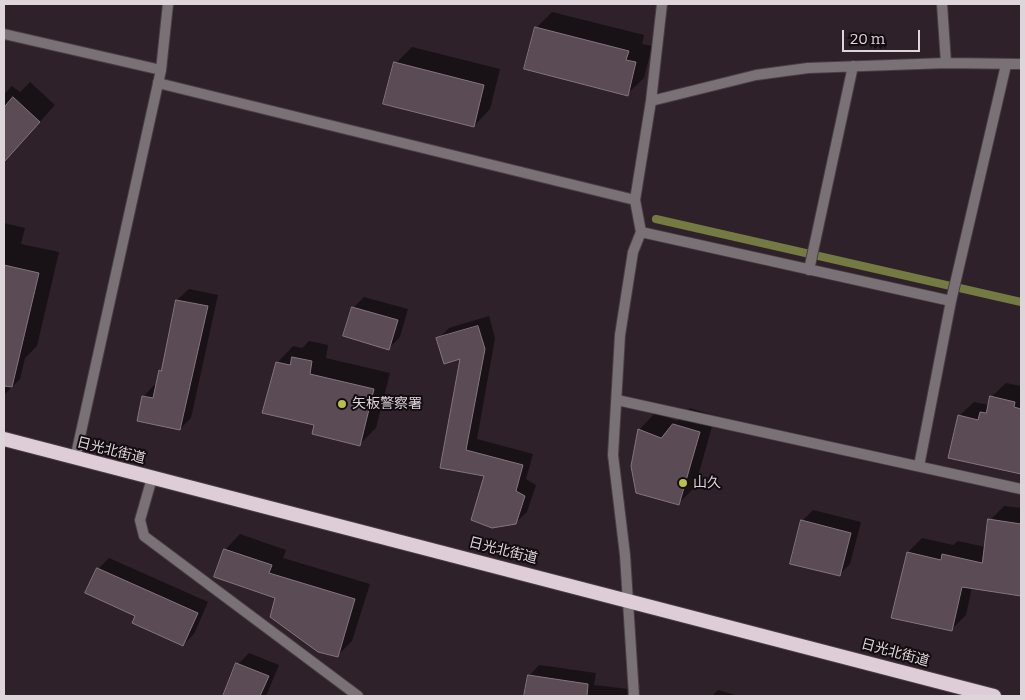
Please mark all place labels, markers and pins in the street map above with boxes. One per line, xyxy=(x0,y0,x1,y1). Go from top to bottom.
place label: 矢板警察署 xyxy=(352,396,422,412)
marker: 矢板警察署 xyxy=(336,398,348,410)
place label: 山久 xyxy=(693,475,721,491)
marker: 山久 xyxy=(677,477,689,489)

